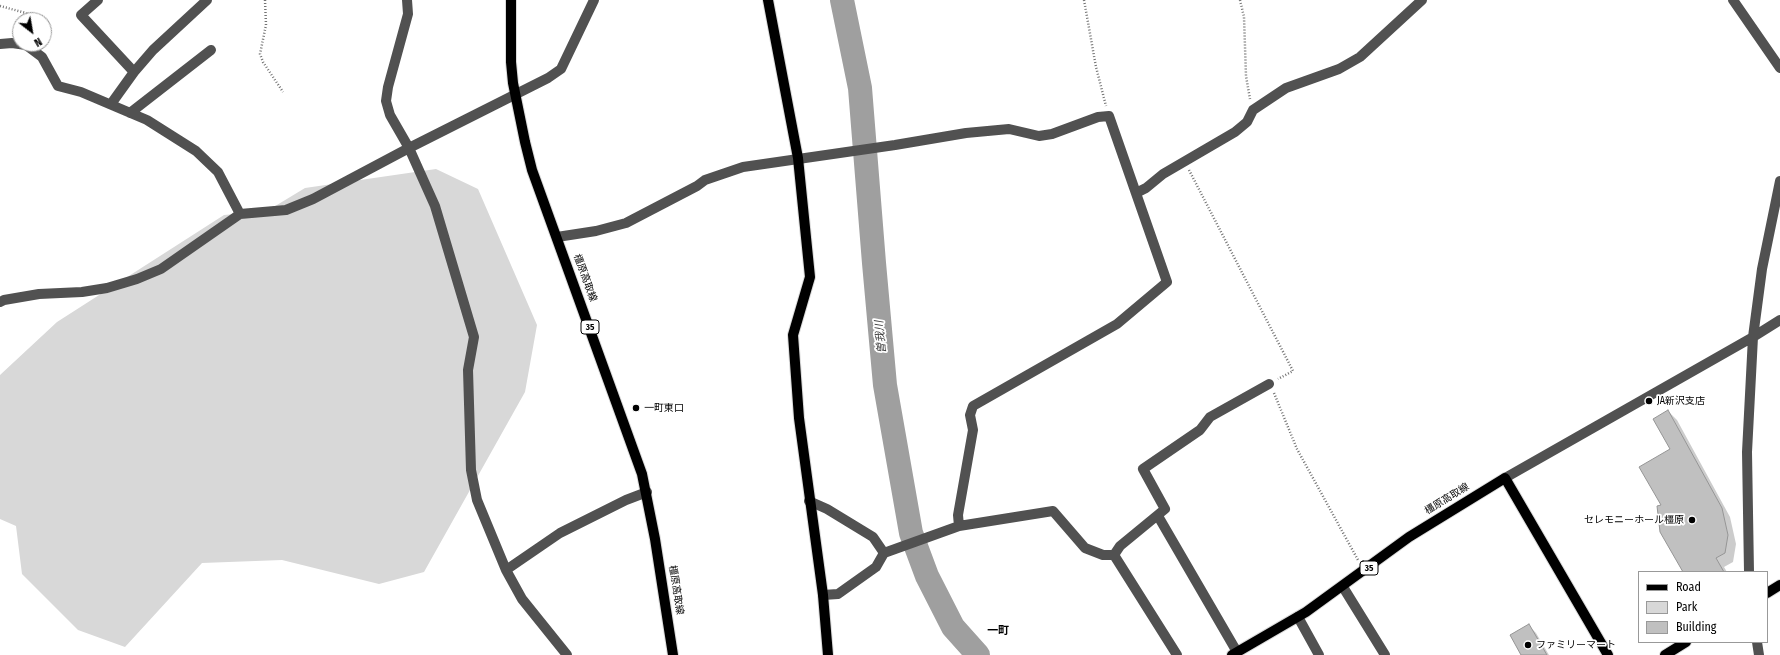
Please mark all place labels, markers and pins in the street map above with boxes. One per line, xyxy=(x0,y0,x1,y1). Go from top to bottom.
place label: JA新沢支店 xyxy=(1657,395,1705,407)
marker: JA新沢支店 xyxy=(1644,396,1654,406)
place label: 一町東口 xyxy=(644,402,684,414)
marker: 一町東口 xyxy=(631,403,641,413)
place label: セレモニーホール橿原 xyxy=(1584,514,1684,526)
marker: セレモニーホール橿原 xyxy=(1687,515,1697,525)
place label: ファミリーマート xyxy=(1536,639,1616,651)
marker: ファミリーマート xyxy=(1523,640,1533,650)

